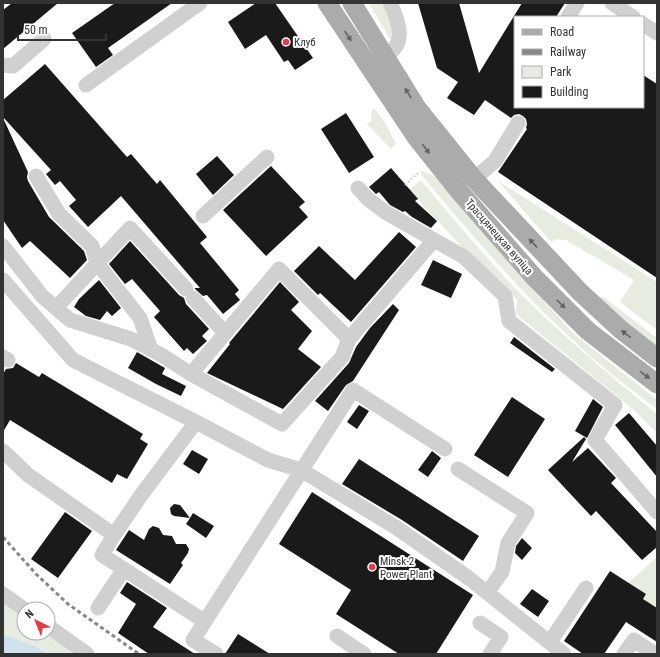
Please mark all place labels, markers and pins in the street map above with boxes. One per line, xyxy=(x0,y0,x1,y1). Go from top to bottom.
place label: Клуб xyxy=(294,36,316,49)
marker: Клуб xyxy=(281,37,291,47)
place label: Minsk-2 Power Plant xyxy=(380,555,432,581)
marker: Minsk-2 Power Plant xyxy=(367,562,377,572)

